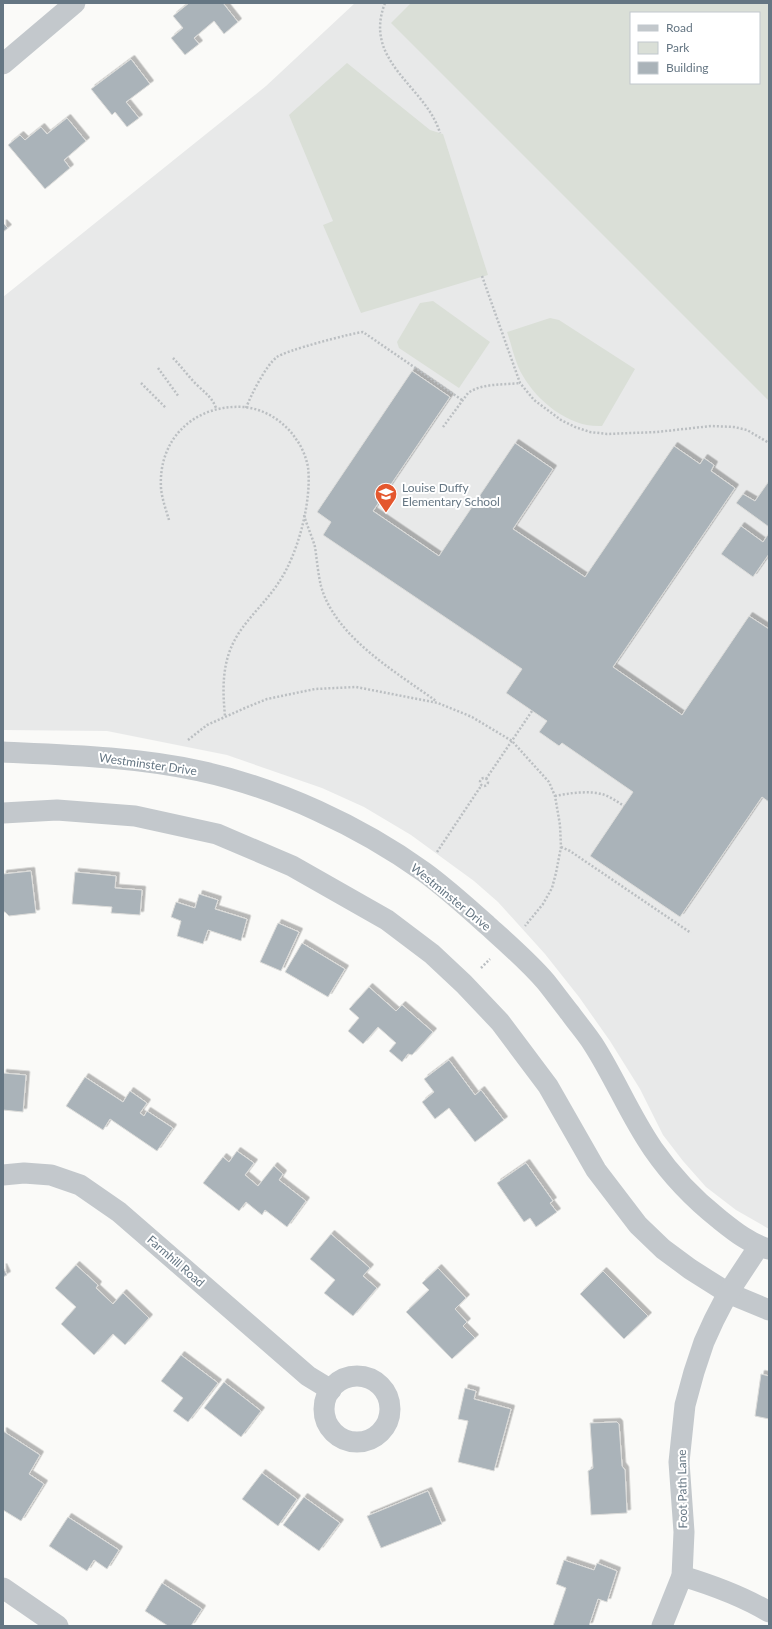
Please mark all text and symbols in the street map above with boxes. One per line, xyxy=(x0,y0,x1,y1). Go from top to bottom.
legend xyxy=(630,12,760,84)
text: Road xyxy=(666,20,693,35)
text: Park xyxy=(666,40,690,55)
text: Building xyxy=(666,60,709,75)
place label: Louise Duffy Elementary School xyxy=(402,480,500,509)
school or university icon: Louise Duffy Elementary School xyxy=(373,481,399,514)
street label: Westminster Drive xyxy=(98,750,198,778)
street label: Westminster Drive xyxy=(408,860,494,934)
street label: Farmhill Road xyxy=(144,1232,208,1290)
street label: Foot Path Lane xyxy=(674,1449,690,1529)

